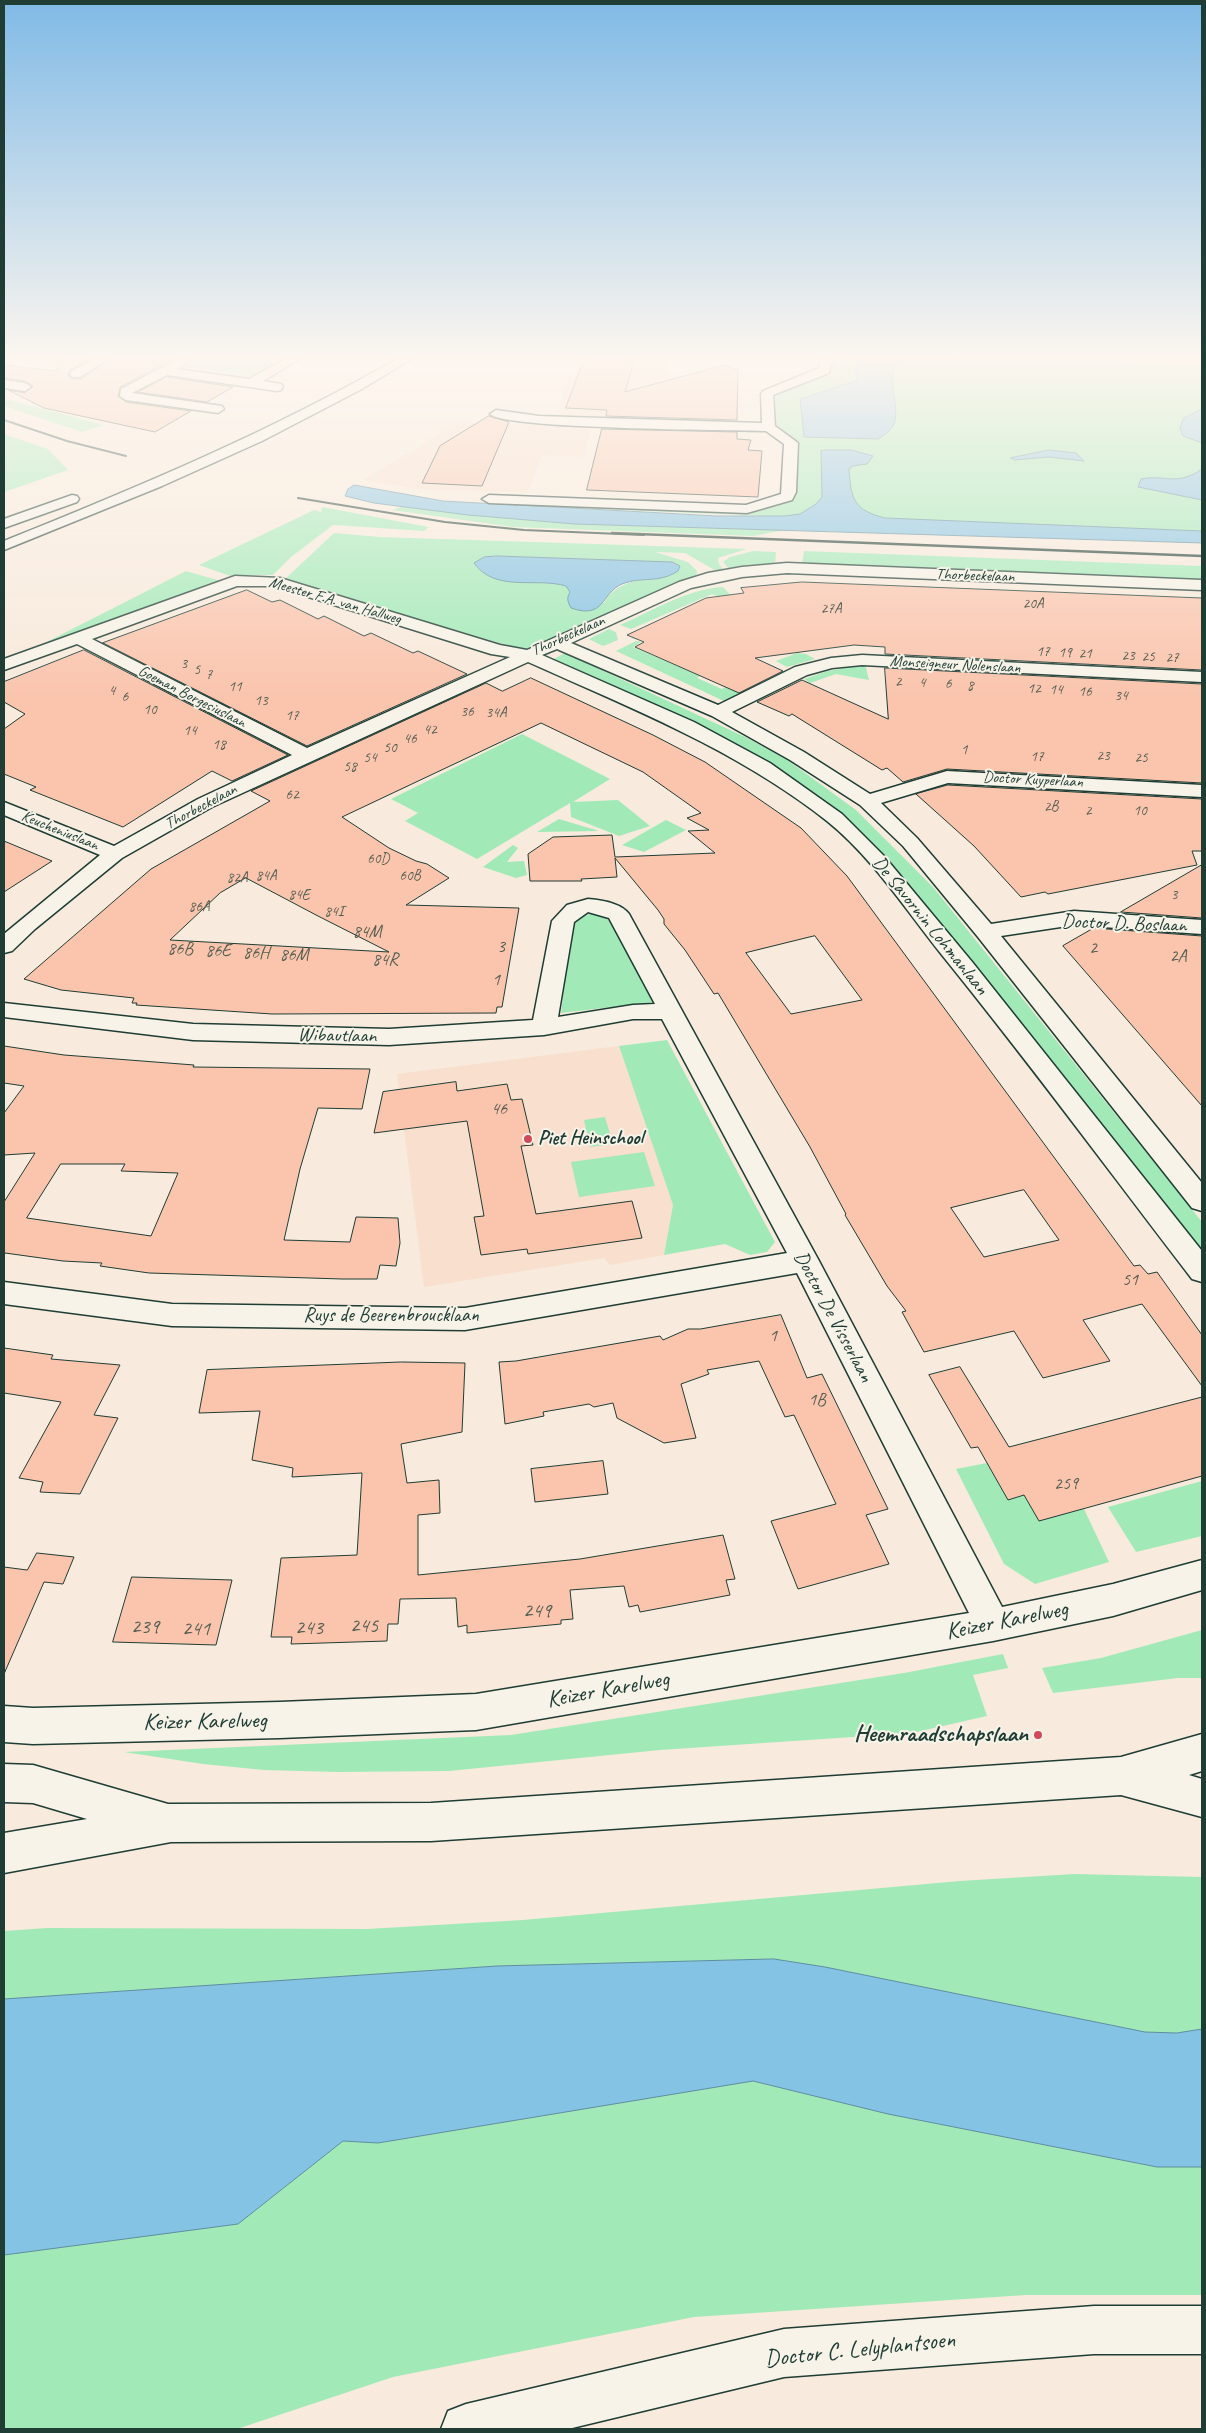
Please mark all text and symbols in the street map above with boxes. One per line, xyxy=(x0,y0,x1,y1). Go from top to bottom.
street label: Thorbeckelaan xyxy=(935,565,1015,587)
street label: Meester F.A. van Hallweg xyxy=(267,573,403,629)
house number: 20A xyxy=(1022,595,1044,613)
house number: 27A xyxy=(820,600,842,618)
street label: Thorbeckelaan xyxy=(528,611,608,661)
house number: 17 xyxy=(1036,643,1050,661)
house number: 19 xyxy=(1058,644,1072,662)
house number: 21 xyxy=(1078,645,1092,663)
house number: 23 xyxy=(1121,647,1135,665)
house number: 25 xyxy=(1141,648,1155,666)
house number: 27 xyxy=(1165,649,1179,667)
street label: Monseigneur Nolenslaan xyxy=(889,652,1021,678)
house number: 3 xyxy=(181,655,187,673)
house number: 5 xyxy=(194,661,200,679)
street label: Goeman Borgesiuslaan xyxy=(135,662,249,732)
house number: 7 xyxy=(206,666,212,684)
house number: 2 xyxy=(895,673,901,691)
house number: 4 xyxy=(919,674,925,692)
house number: 6 xyxy=(945,675,951,693)
house number: 8 xyxy=(967,677,973,695)
house number: 11 xyxy=(228,678,242,696)
house number: 12 xyxy=(1027,680,1041,698)
house number: 14 xyxy=(1049,681,1063,699)
house number: 4 xyxy=(109,682,115,700)
house number: 16 xyxy=(1078,683,1092,701)
house number: 34 xyxy=(1114,687,1128,705)
house number: 6 xyxy=(122,688,128,706)
house number: 13 xyxy=(254,692,268,710)
house number: 10 xyxy=(143,701,157,719)
house number: 36 xyxy=(460,703,474,721)
house number: 34A xyxy=(485,704,507,722)
house number: 17 xyxy=(285,707,299,725)
house number: 42 xyxy=(423,721,437,739)
house number: 14 xyxy=(183,722,197,740)
house number: 46 xyxy=(403,730,417,748)
house number: 18 xyxy=(212,736,226,754)
house number: 50 xyxy=(383,739,397,757)
house number: 1 xyxy=(961,741,967,759)
house number: 23 xyxy=(1096,747,1110,765)
house number: 17 xyxy=(1030,748,1044,766)
house number: 54 xyxy=(363,749,377,767)
house number: 25 xyxy=(1134,749,1148,767)
house number: 58 xyxy=(343,758,357,776)
street label: Doctor Kuyperlaan xyxy=(982,768,1084,792)
street label: Thorbeckelaan xyxy=(162,780,240,834)
house number: 62 xyxy=(285,786,299,804)
house number: 2B xyxy=(1044,798,1058,816)
house number: 2 xyxy=(1085,802,1091,820)
house number: 10 xyxy=(1133,802,1147,820)
street label: Keucheniuslaan xyxy=(19,807,101,855)
house number: 60D xyxy=(367,850,389,868)
street label: De Savornin Lohmanlaan xyxy=(867,852,993,1000)
house number: 84A xyxy=(255,867,277,885)
house number: 60B xyxy=(399,867,421,885)
house number: 82A xyxy=(226,869,248,887)
house number: 84E xyxy=(288,886,310,904)
house number: 3 xyxy=(1171,886,1177,904)
house number: 86A xyxy=(188,898,210,916)
house number: 84I xyxy=(324,903,344,921)
street label: Doctor D. Boslaan xyxy=(1061,910,1187,938)
house number: 84M xyxy=(352,921,382,943)
house number: 3 xyxy=(497,936,505,958)
house number: 2 xyxy=(1089,937,1097,959)
house number: 86B xyxy=(167,938,193,960)
house number: 86E xyxy=(205,940,231,962)
house number: 86H xyxy=(243,942,269,964)
house number: 86M xyxy=(279,944,309,966)
house number: 2A xyxy=(1169,945,1187,967)
house number: 84R xyxy=(372,949,398,971)
house number: 1 xyxy=(492,969,500,991)
street label: Wibautlaan xyxy=(297,1023,377,1049)
house number: 46 xyxy=(491,1098,507,1120)
place label: Piet Heinschool xyxy=(538,1127,643,1151)
marker: Piet Heinschool xyxy=(522,1133,534,1145)
street label: Doctor De Visserlaan xyxy=(788,1247,878,1387)
house number: 51 xyxy=(1122,1269,1138,1291)
street label: Ruys de Beerenbroucklaan xyxy=(303,1304,479,1328)
house number: 1 xyxy=(769,1325,777,1347)
house number: 1B xyxy=(808,1389,826,1411)
house number: 259 xyxy=(1054,1473,1078,1495)
street label: Keizer Karelweg xyxy=(943,1595,1071,1647)
house number: 249 xyxy=(523,1598,551,1624)
house number: 245 xyxy=(350,1613,378,1639)
house number: 239 xyxy=(131,1614,159,1640)
house number: 243 xyxy=(295,1615,323,1641)
house number: 241 xyxy=(182,1616,210,1642)
street label: Keizer Karelweg xyxy=(545,1665,671,1715)
street label: Keizer Karelweg xyxy=(143,1707,267,1737)
place label: Heemraadschapslaan xyxy=(854,1721,1028,1749)
marker: Heemraadschapslaan xyxy=(1032,1729,1044,1741)
street label: Doctor C. Lelyplantsoen xyxy=(763,2326,957,2374)

